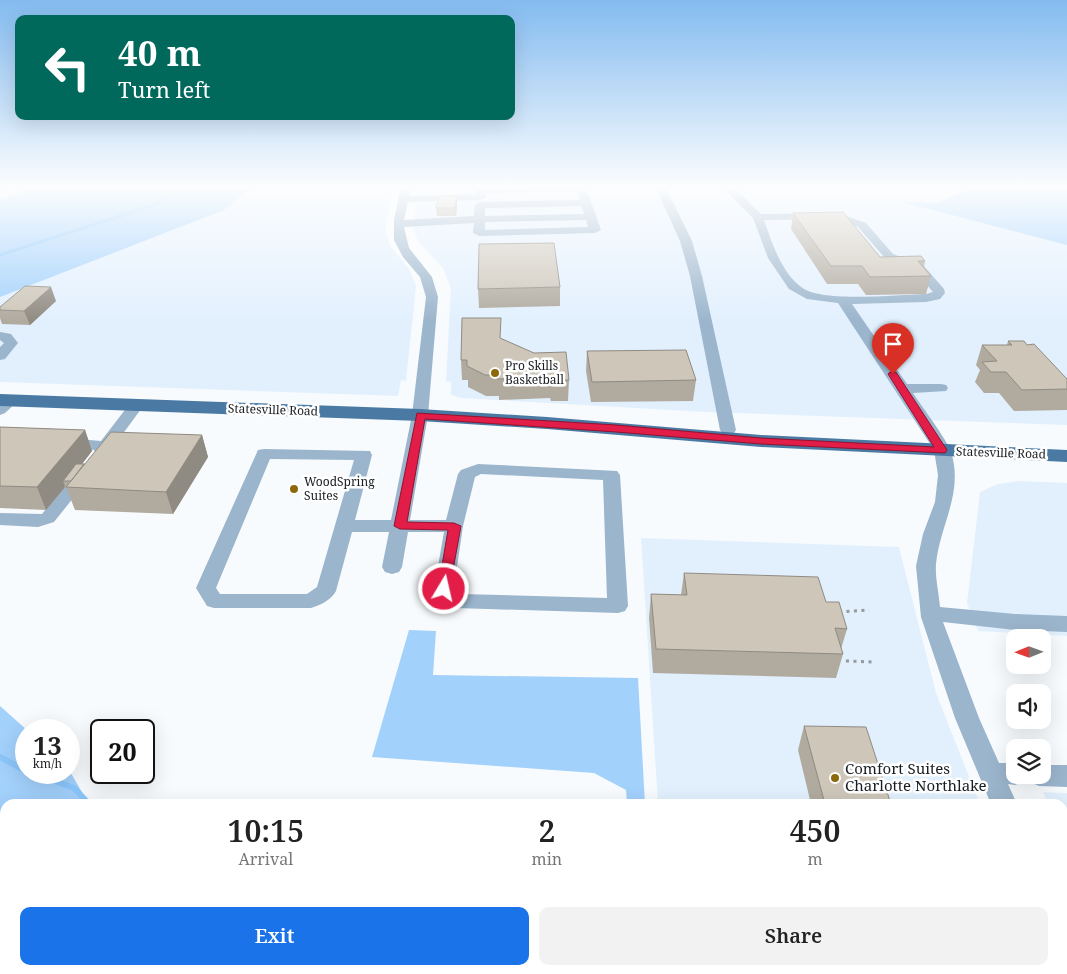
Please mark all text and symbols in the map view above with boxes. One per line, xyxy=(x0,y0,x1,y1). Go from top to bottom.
text: 40 m xyxy=(118,29,201,76)
icon: left xyxy=(35,35,100,100)
text: Turn left xyxy=(118,74,210,104)
pin xyxy=(872,323,914,374)
icon: arrive xyxy=(879,330,907,358)
place label: Pro Skills Basketball xyxy=(505,357,564,388)
marker: Pro Skills Basketball xyxy=(489,367,501,379)
street label: Statesville Road xyxy=(228,399,319,420)
street label: Statesville Road xyxy=(956,442,1047,463)
place label: WoodSpring Suites xyxy=(304,473,375,504)
marker: WoodSpring Suites xyxy=(288,483,300,495)
position arrow xyxy=(417,562,469,614)
north arrow xyxy=(1006,629,1051,674)
map controls xyxy=(1006,629,1051,784)
button: sound xyxy=(1006,684,1051,729)
speed limit sign: 20 xyxy=(90,719,155,784)
text: 13 xyxy=(33,728,62,762)
button: layers xyxy=(1006,739,1051,784)
text: km/h xyxy=(33,755,62,772)
place label: Comfort Suites Charlotte Northlake xyxy=(845,758,987,795)
marker: Comfort Suites Charlotte Northlake xyxy=(829,772,841,784)
text: 10:15 xyxy=(228,810,304,851)
text: 2 xyxy=(538,810,555,851)
text: 450 xyxy=(790,810,840,851)
text: Arrival xyxy=(238,848,293,870)
text: min xyxy=(532,848,562,870)
text: m xyxy=(808,848,823,870)
button: Exit xyxy=(20,907,529,965)
button: Share xyxy=(539,907,1048,965)

